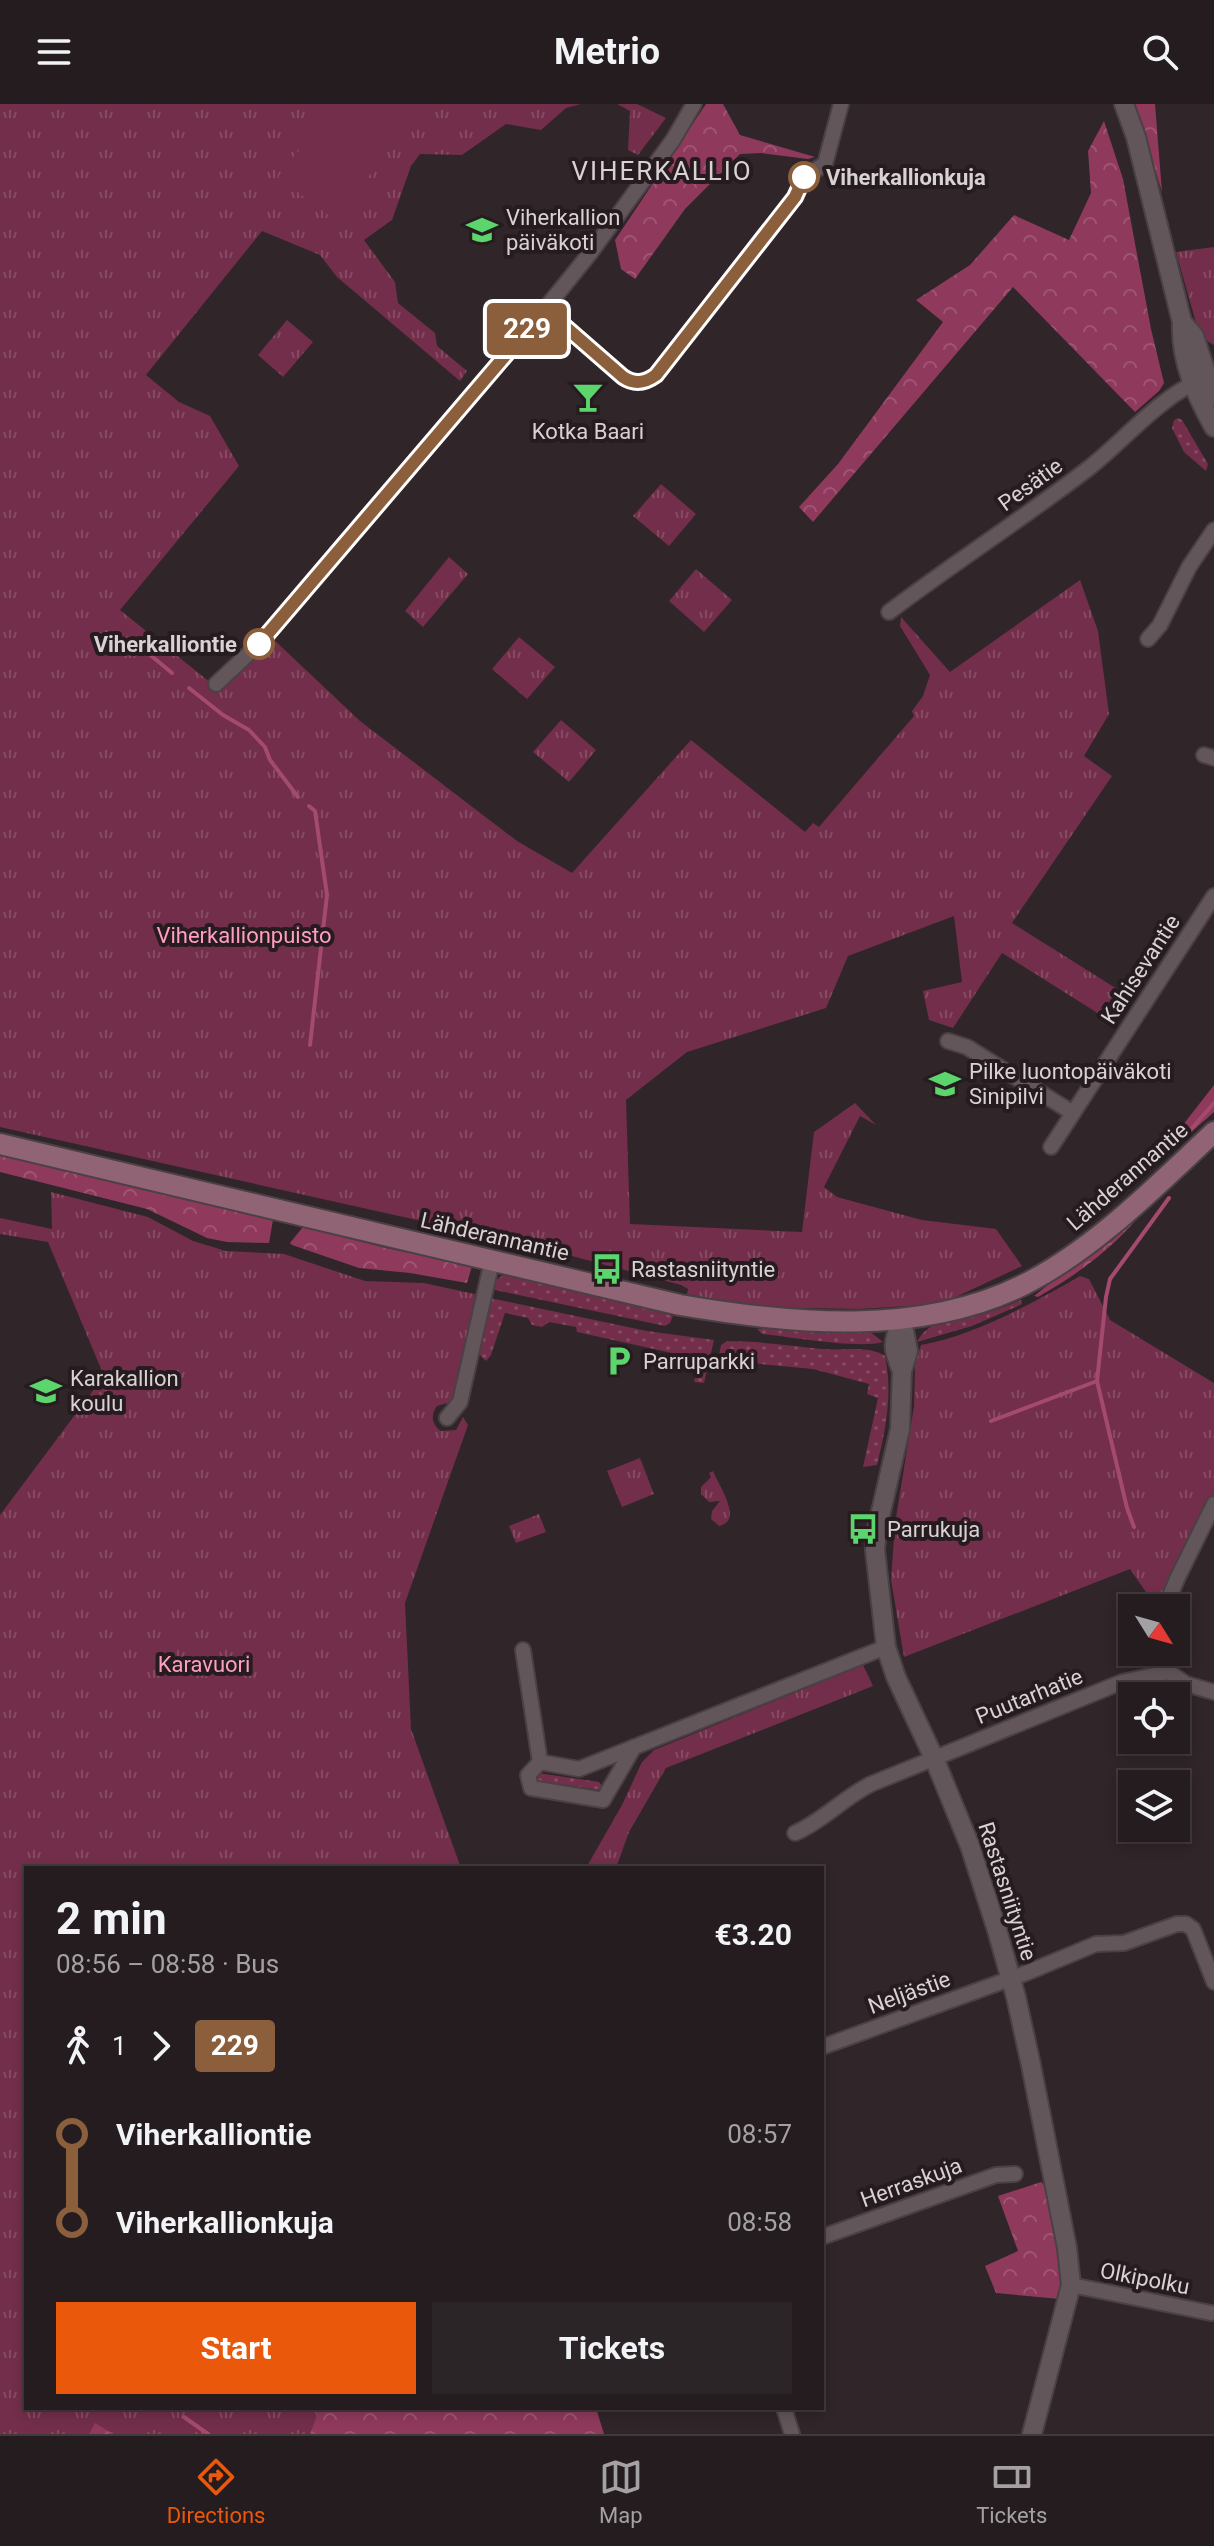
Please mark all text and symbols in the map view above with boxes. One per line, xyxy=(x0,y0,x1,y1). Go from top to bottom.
icon: menu xyxy=(32,30,76,74)
icon: search xyxy=(1138,30,1182,74)
text: Metrio xyxy=(554,31,660,73)
district label: VIHERKALLIO xyxy=(571,156,753,186)
marker: Viherkallionkuja xyxy=(789,162,819,192)
place label: Viherkallionkuja xyxy=(826,165,986,190)
place label: Viherkallion päiväkoti xyxy=(506,205,620,255)
school or university icon: Viherkallion päiväkoti xyxy=(465,213,499,247)
line badge: 229 xyxy=(481,303,573,355)
text: 229 xyxy=(503,312,551,345)
bar icon: Kotka Baari xyxy=(571,380,605,414)
place label: Kotka Baari xyxy=(532,419,644,444)
street label: Pesätie xyxy=(993,453,1067,516)
marker: Viherkalliontie xyxy=(244,629,274,659)
place label: Viherkalliontie xyxy=(94,632,237,657)
street label: Kahisevantie xyxy=(1096,910,1185,1028)
park label: Viherkallionpuisto xyxy=(156,923,332,948)
place label: Pilke luontopäiväkoti Sinipilvi xyxy=(969,1059,1172,1109)
school or university icon: Pilke luontopäiväkoti Sinipilvi xyxy=(928,1067,962,1101)
street label: Lähderannantie xyxy=(1062,1117,1193,1236)
street label: Lähderannantie xyxy=(418,1207,572,1266)
bus stop icon: Rastasniityntie xyxy=(590,1252,624,1286)
place label: Rastasniityntie xyxy=(631,1257,775,1282)
parking icon: Parruparkki xyxy=(602,1344,636,1378)
place label: Parruparkki xyxy=(643,1349,755,1374)
place label: Karakallion koulu xyxy=(70,1366,179,1416)
school or university icon: Karakallion koulu xyxy=(29,1374,63,1408)
bus stop icon: Parrukuja xyxy=(846,1512,880,1546)
place label: Parrukuja xyxy=(887,1517,980,1542)
north arrow xyxy=(1118,1594,1190,1666)
map controls xyxy=(1118,1594,1190,1842)
park label: Karavuori xyxy=(158,1652,250,1677)
street label: Puutarhatie xyxy=(972,1664,1086,1729)
button: locate xyxy=(1118,1682,1190,1754)
button: layers xyxy=(1118,1770,1190,1842)
street label: Rastasniityntie xyxy=(973,1819,1042,1964)
text: 2 min xyxy=(56,1893,167,1945)
text: €3.20 xyxy=(714,1917,792,1952)
text: 08:56 – 08:58 · Bus xyxy=(56,1949,279,1979)
street label: Neljästie xyxy=(865,1966,954,2019)
icon: walk xyxy=(56,2024,100,2068)
icon: forward xyxy=(139,2024,183,2068)
text: 229 xyxy=(211,2029,259,2062)
text: 1 xyxy=(112,2031,127,2061)
text: Viherkalliontie xyxy=(116,2117,311,2152)
text: 08:57 xyxy=(727,2119,792,2149)
street label: Herraskuja xyxy=(857,2153,965,2212)
text: Viherkallionkuja xyxy=(116,2205,334,2240)
text: 08:58 xyxy=(727,2207,792,2237)
street label: Olkipolku xyxy=(1098,2258,1192,2299)
button: Start xyxy=(56,2302,416,2394)
button: Tickets xyxy=(432,2302,792,2394)
tab: Directions xyxy=(167,2455,265,2528)
tab: Map xyxy=(599,2455,643,2528)
tab: Tickets xyxy=(976,2455,1047,2528)

